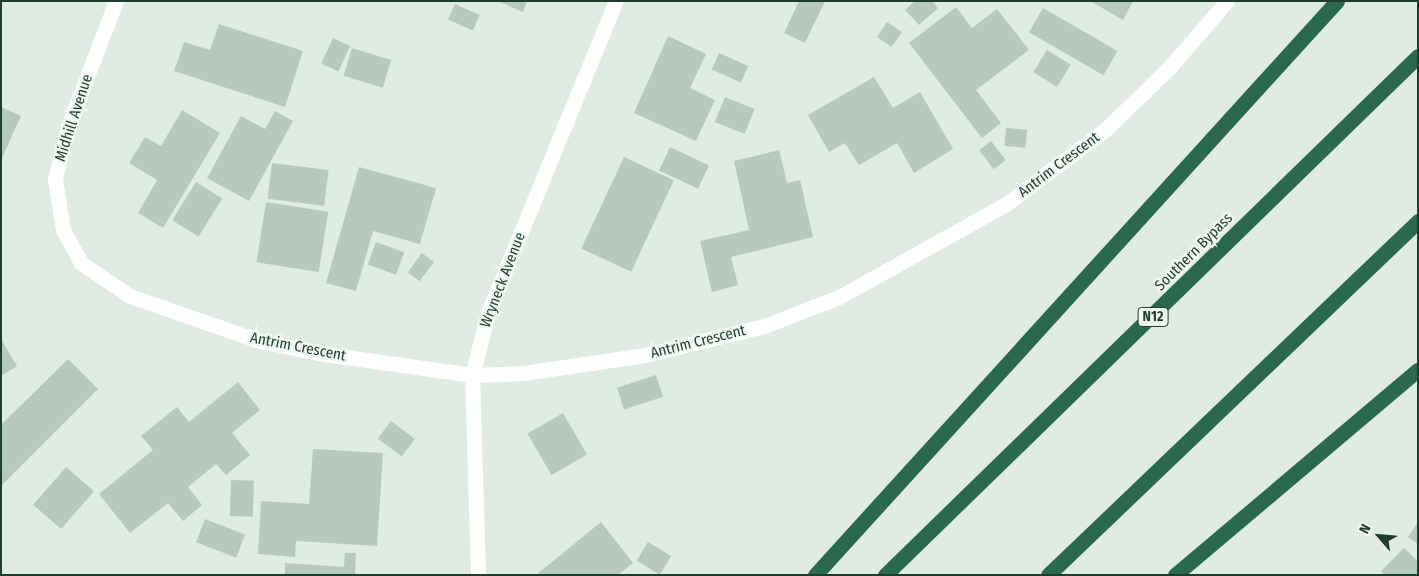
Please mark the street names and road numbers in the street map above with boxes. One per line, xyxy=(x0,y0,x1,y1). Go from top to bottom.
street label: Midhill Avenue xyxy=(51,72,97,164)
street label: Antrim Crescent xyxy=(1015,129,1103,201)
street label: Southern Bypass xyxy=(1151,209,1237,295)
street label: Wryneck Avenue xyxy=(477,230,529,330)
road number: N12 xyxy=(1137,306,1169,328)
street label: Antrim Crescent xyxy=(649,322,747,362)
street label: Antrim Crescent xyxy=(249,329,347,365)

